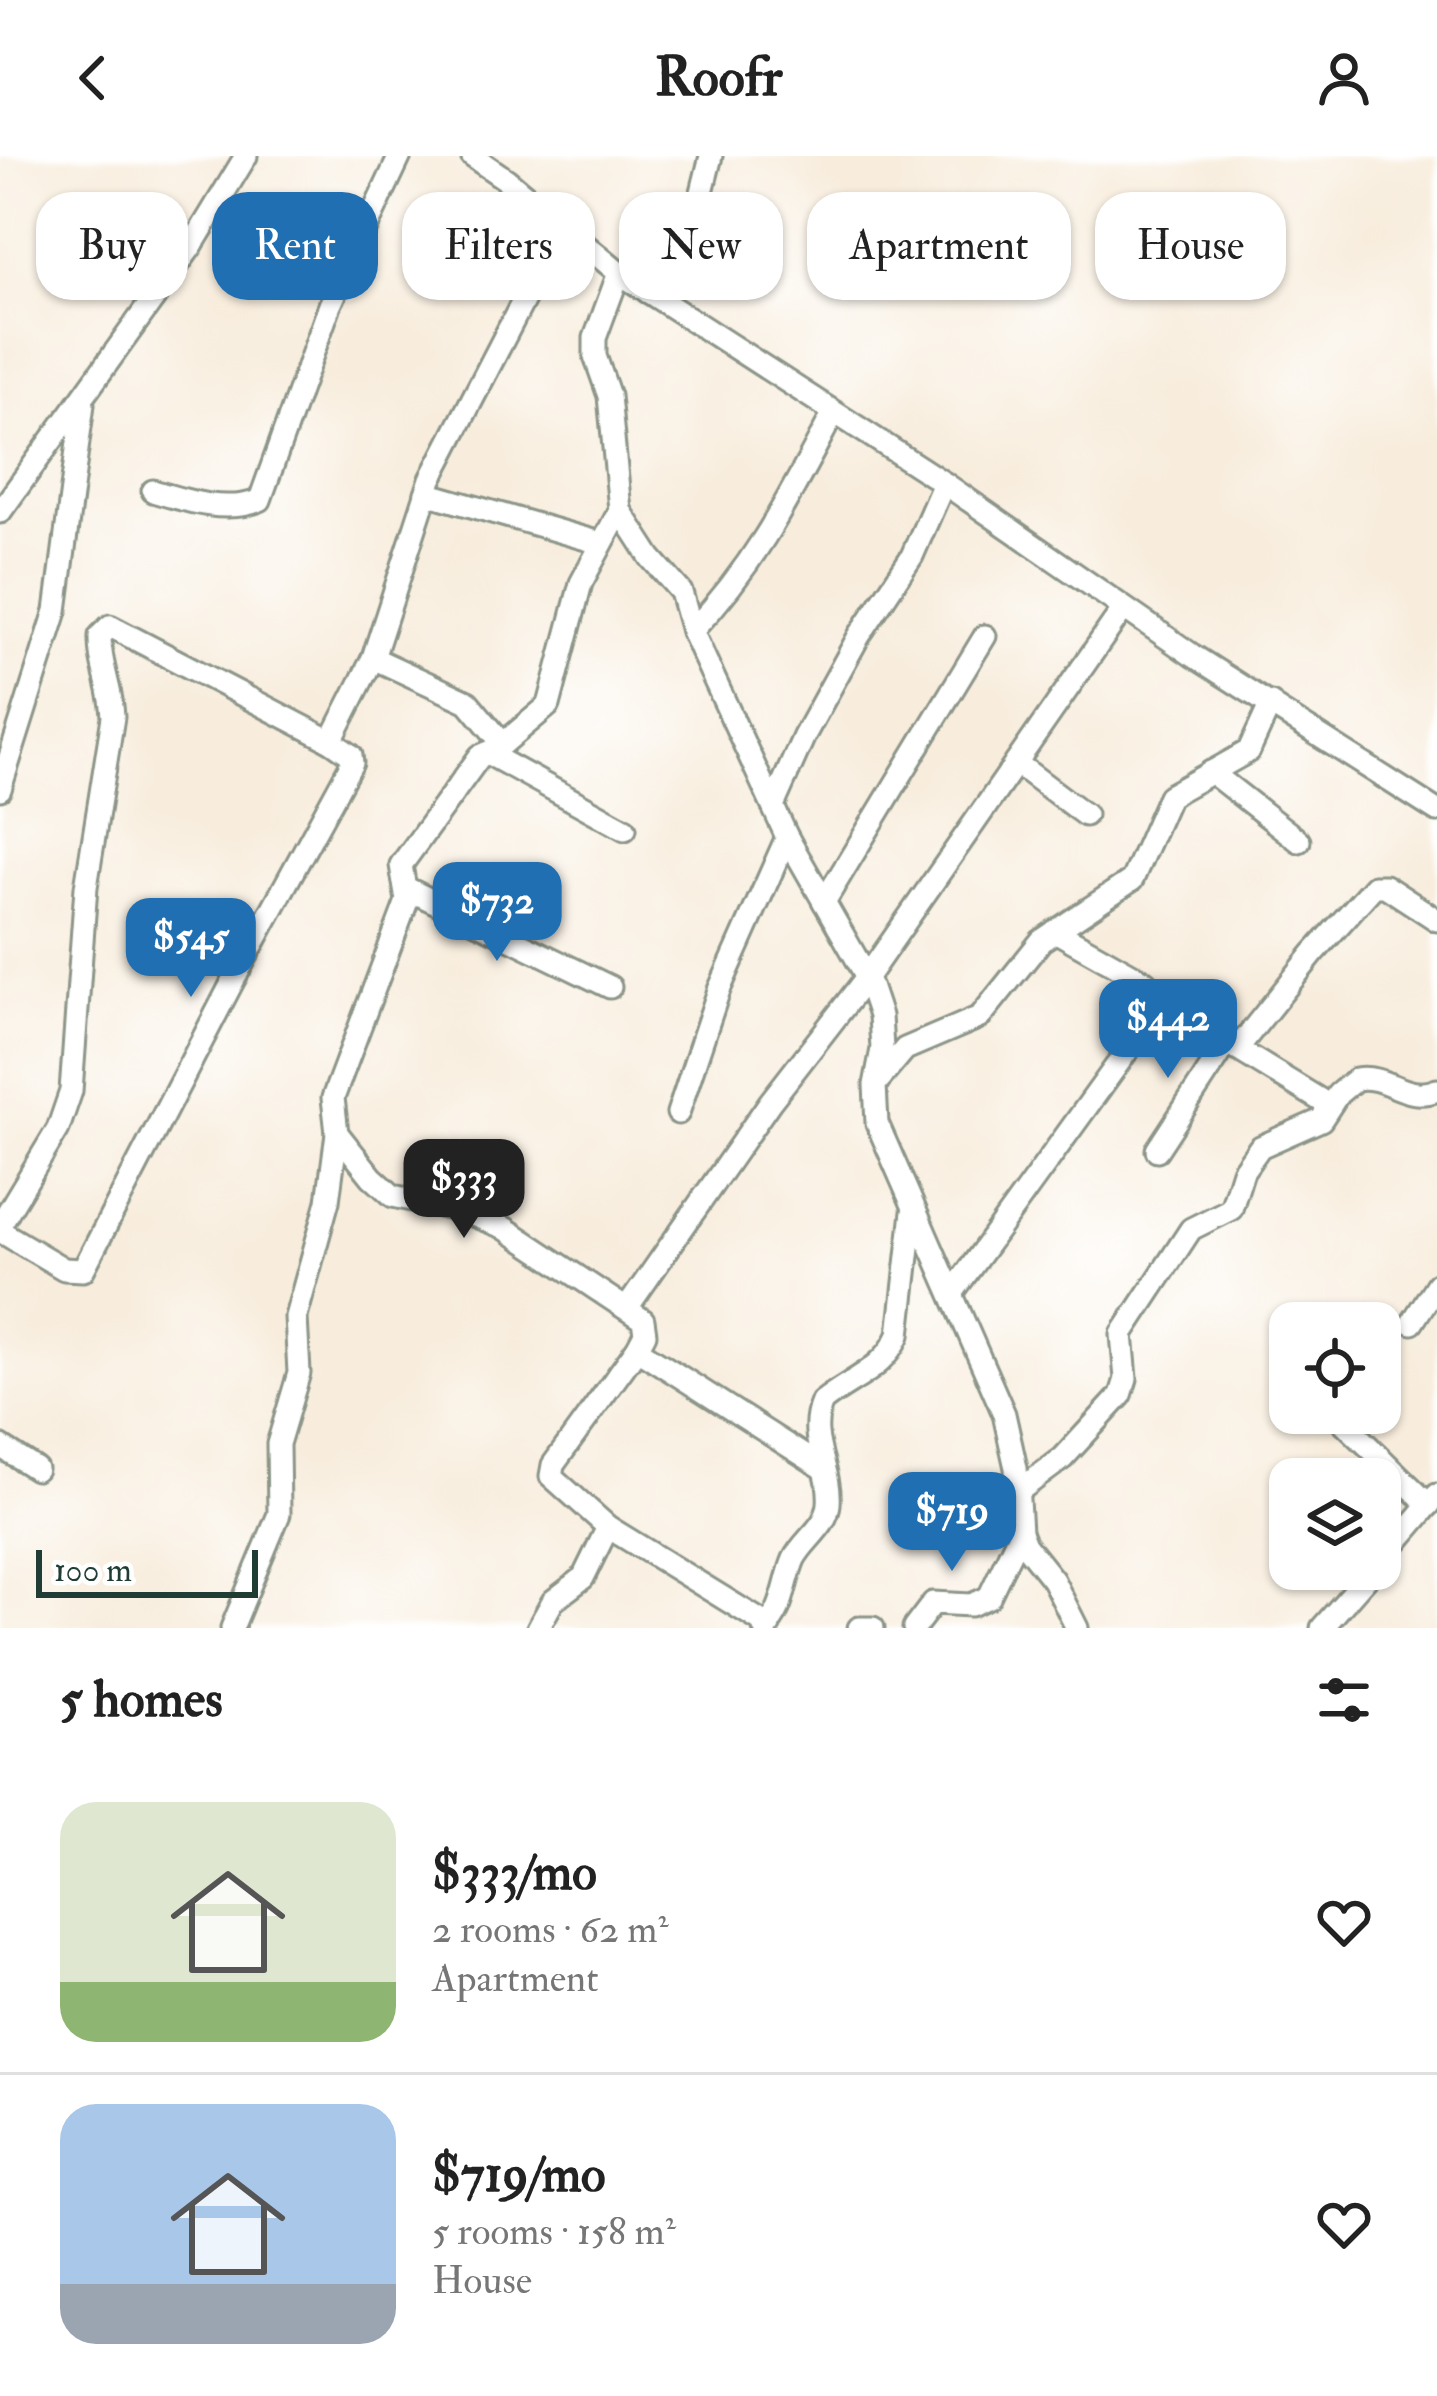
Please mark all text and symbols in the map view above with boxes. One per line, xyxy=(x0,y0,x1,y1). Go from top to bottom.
text: Roofr xyxy=(655,44,782,112)
icon: back xyxy=(60,45,126,111)
icon: person xyxy=(1311,45,1377,111)
chip: Buy xyxy=(36,192,188,300)
chip: Rent xyxy=(212,192,378,300)
chip: Filters xyxy=(402,192,595,300)
chip: New xyxy=(619,192,783,300)
chip: Apartment xyxy=(807,192,1071,300)
chip: House xyxy=(1095,192,1286,300)
pin: $732 xyxy=(426,862,568,964)
text: $732 xyxy=(460,876,534,925)
pin: $545 xyxy=(120,898,262,1000)
text: $545 xyxy=(153,912,229,961)
pin: $442 xyxy=(1097,979,1239,1081)
text: $442 xyxy=(1126,993,1210,1042)
pin: $333 xyxy=(393,1139,535,1241)
text: $333 xyxy=(431,1153,498,1202)
map controls xyxy=(1269,1302,1401,1590)
button: locate xyxy=(1269,1302,1401,1434)
button: layers xyxy=(1269,1458,1401,1590)
pin: $719 xyxy=(881,1472,1023,1574)
text: $719 xyxy=(915,1486,989,1535)
scale bar xyxy=(36,1544,258,1597)
text: 100 m xyxy=(54,1550,132,1591)
icon: filters xyxy=(1311,1667,1377,1733)
text: 5 homes xyxy=(60,1668,223,1732)
text: $333/mo xyxy=(432,1841,597,1905)
icon: home xyxy=(156,1850,300,1994)
icon: heart xyxy=(1311,1889,1377,1955)
text: 2 rooms · 62 m² xyxy=(432,1905,669,1954)
text: Apartment xyxy=(432,1954,599,2003)
text: $719/mo xyxy=(432,2143,606,2207)
icon: home xyxy=(156,2152,300,2296)
icon: heart xyxy=(1311,2191,1377,2257)
text: 5 rooms · 158 m² xyxy=(432,2207,676,2256)
text: House xyxy=(432,2256,532,2305)

